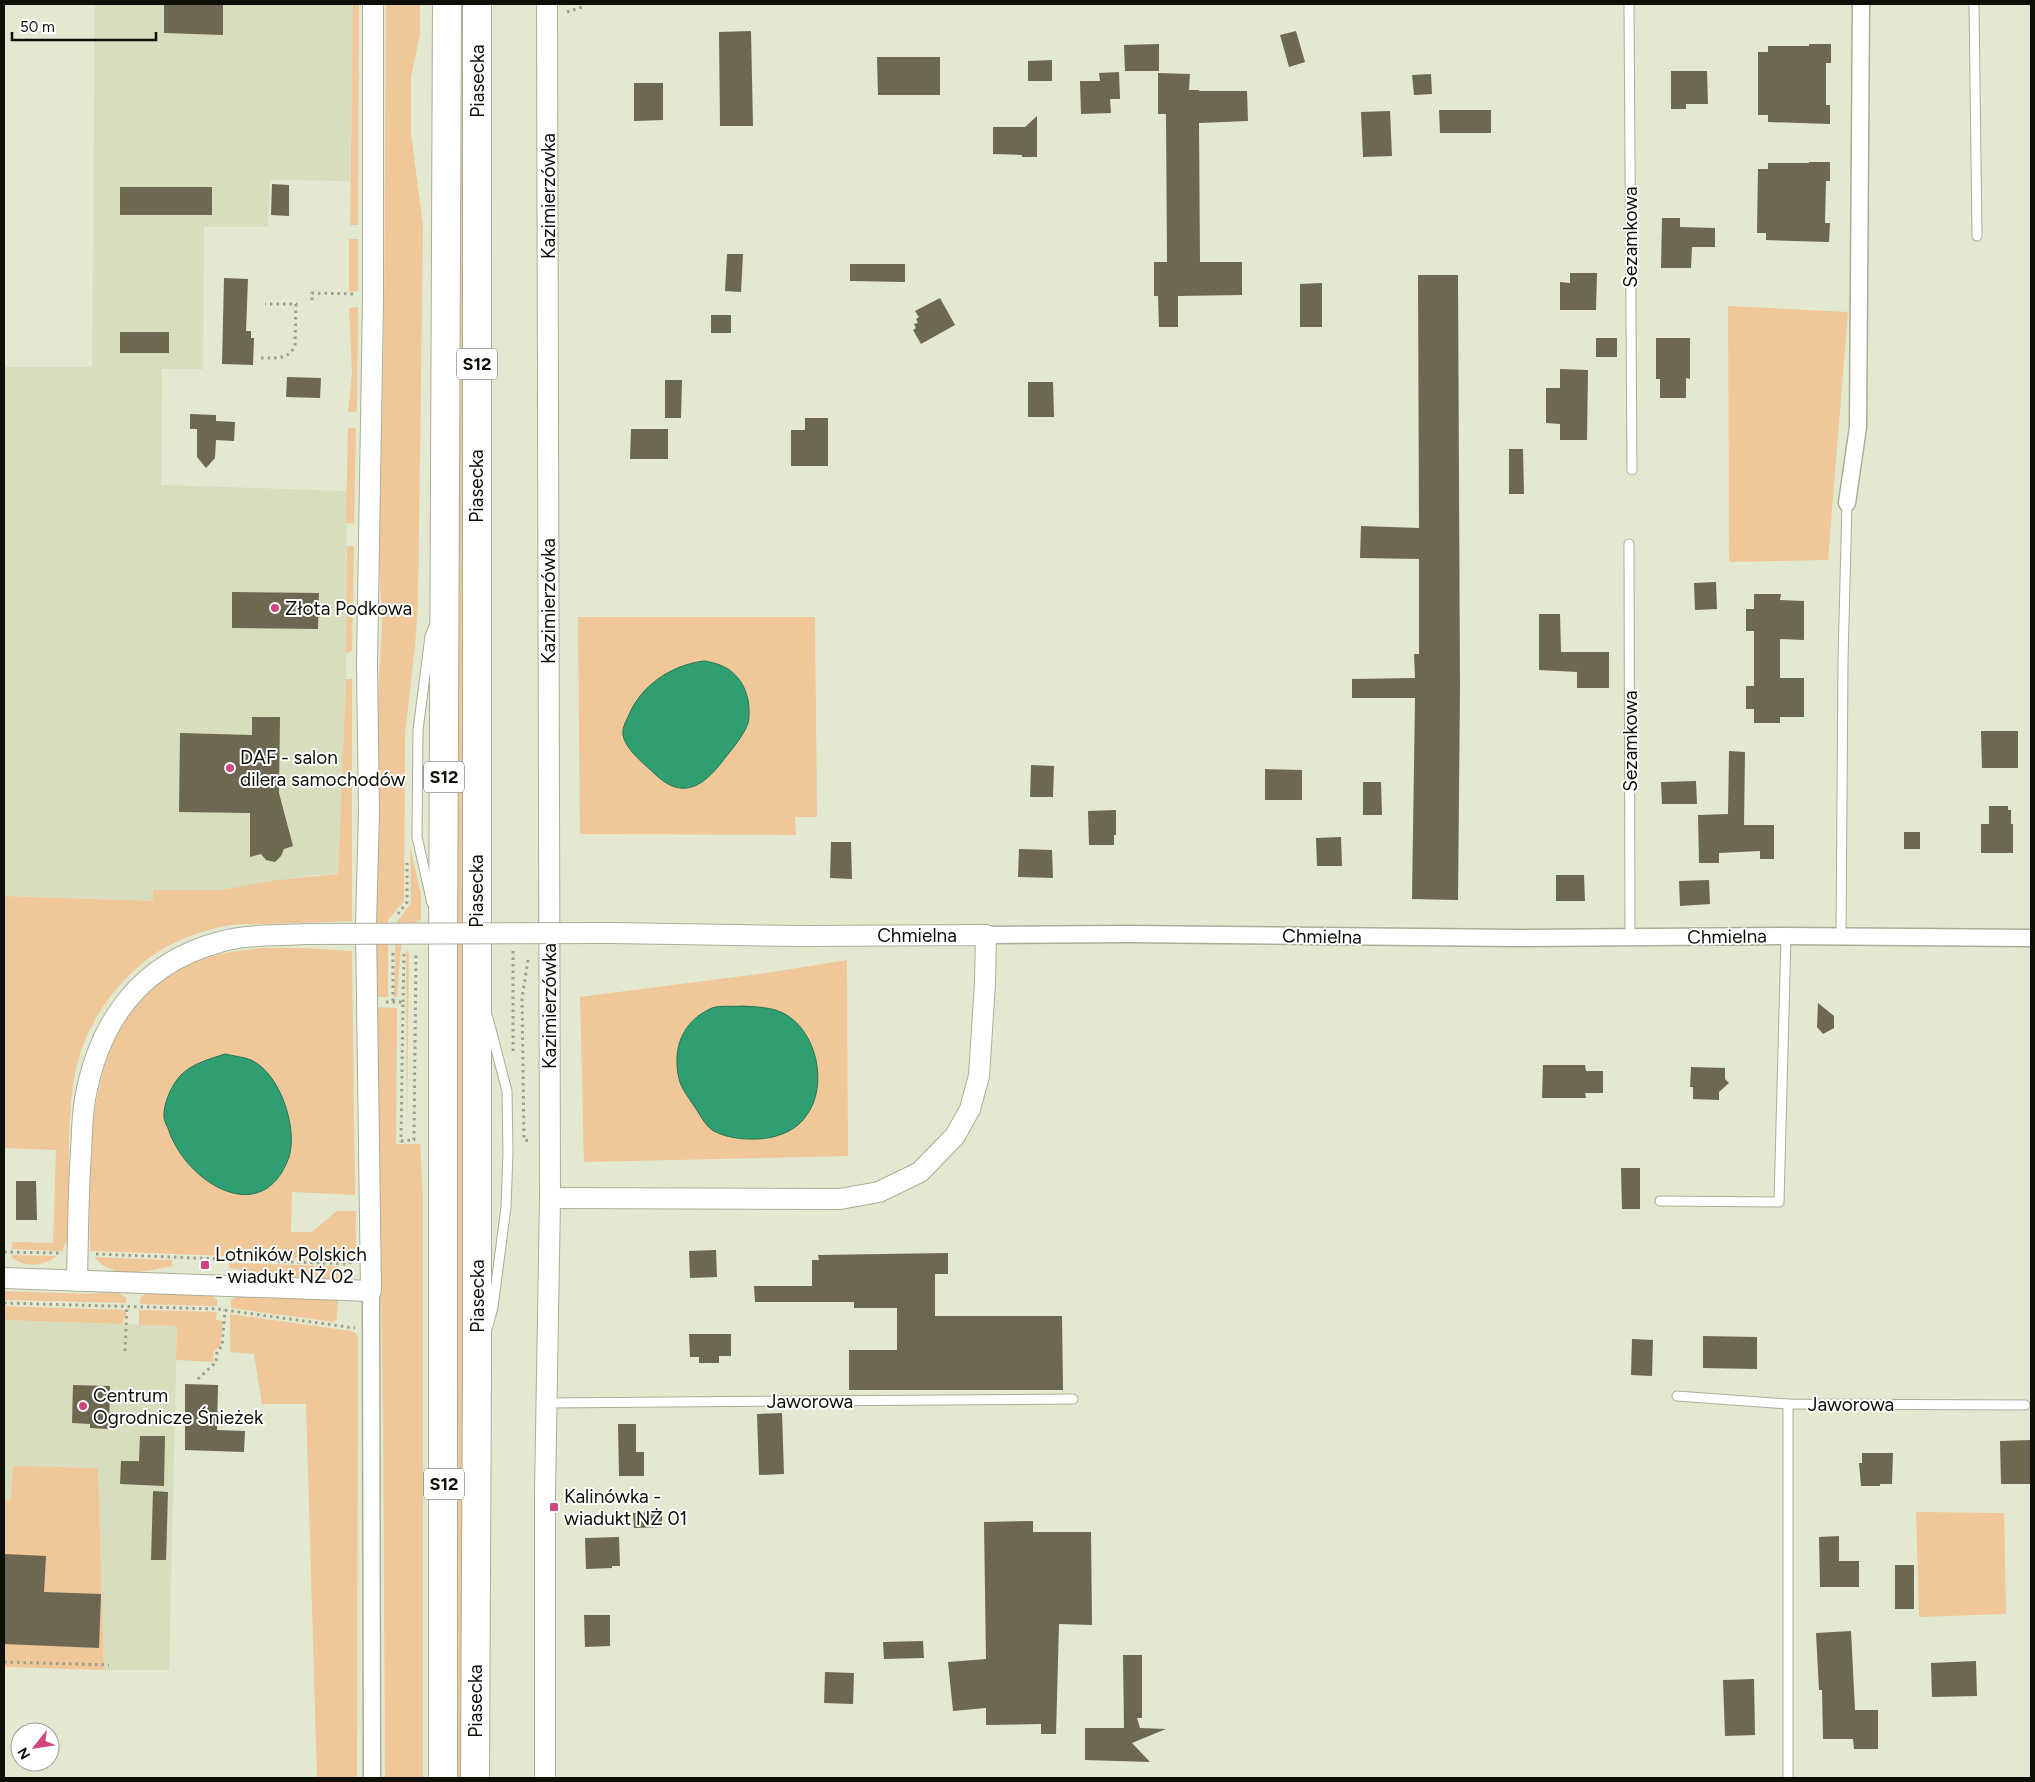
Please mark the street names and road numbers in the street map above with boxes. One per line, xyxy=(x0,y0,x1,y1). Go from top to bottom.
street label: Piasecka xyxy=(466,44,489,118)
street label: Kazimierzówka xyxy=(537,133,560,259)
street label: Sezamkowa xyxy=(1619,186,1642,288)
road number: S12 xyxy=(457,348,497,379)
street label: Piasecka xyxy=(465,449,488,523)
street label: Kazimierzówka xyxy=(537,538,560,664)
street label: Sezamkowa xyxy=(1619,690,1642,792)
road number: S12 xyxy=(424,762,464,792)
street label: Piasecka xyxy=(465,854,488,928)
street label: Chmielna xyxy=(877,924,957,947)
street label: Chmielna xyxy=(1282,924,1362,949)
street label: Chmielna xyxy=(1687,924,1767,949)
street label: Kazimierzówka xyxy=(538,943,561,1069)
street label: Piasecka xyxy=(466,1259,489,1333)
street label: Jaworowa xyxy=(767,1390,853,1413)
street label: Jaworowa xyxy=(1808,1393,1894,1416)
road number: S12 xyxy=(424,1468,464,1500)
street label: Piasecka xyxy=(464,1664,487,1738)

